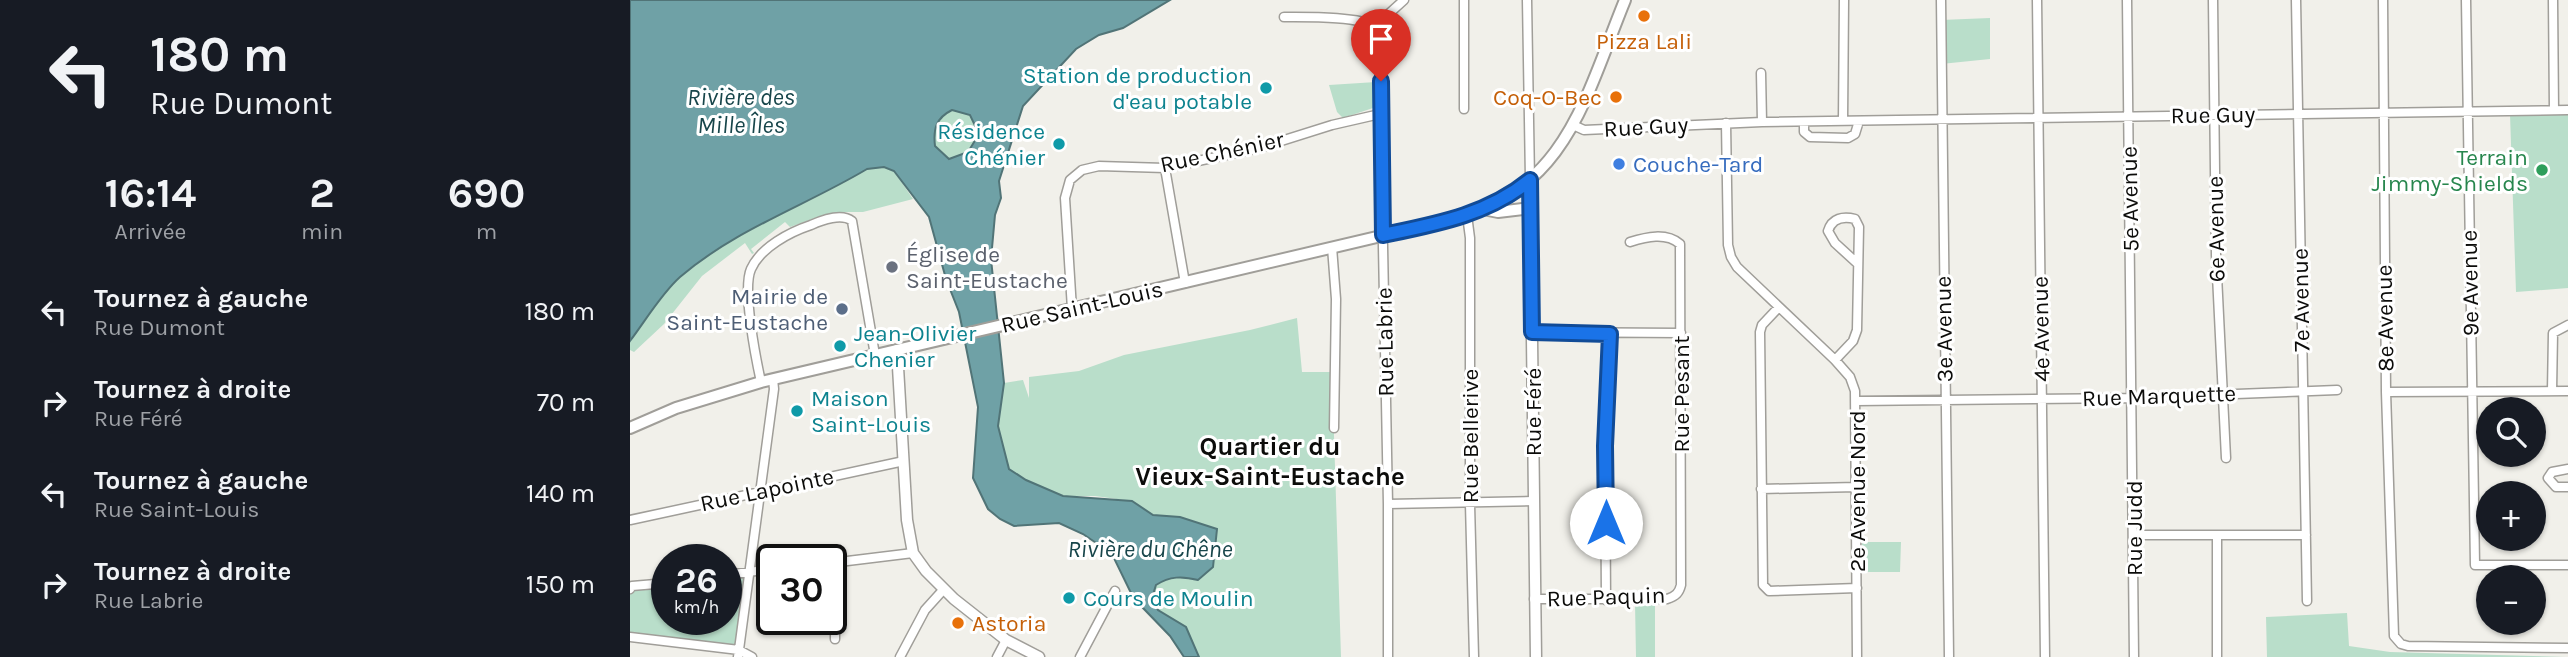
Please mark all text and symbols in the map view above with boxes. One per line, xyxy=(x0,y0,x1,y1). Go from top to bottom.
marker: Pizza Lali xyxy=(1636,8,1652,24)
pin xyxy=(1351,9,1411,81)
icon: arrive xyxy=(1362,20,1400,58)
text: 180 m xyxy=(150,26,289,83)
icon: left xyxy=(35,28,126,119)
place label: Pizza Lali xyxy=(1596,28,1692,55)
place label: Station de production d'eau potable xyxy=(1023,62,1252,115)
marker: Station de production d'eau potable xyxy=(1258,80,1274,96)
water label: Rivière des Mille Îles xyxy=(687,83,795,139)
place label: Coq-O-Bec xyxy=(1493,84,1602,111)
text: Rue Dumont xyxy=(150,85,332,122)
marker: Coq-O-Bec xyxy=(1608,89,1624,105)
street label: Rue Guy xyxy=(2170,101,2256,129)
street label: Rue Guy xyxy=(1603,111,1689,143)
place label: Résidence Chénier xyxy=(937,118,1046,171)
street label: Rue Chénier xyxy=(1158,126,1287,178)
marker: Résidence Chénier xyxy=(1051,136,1067,152)
place label: Terrain Jimmy-Shields xyxy=(2372,144,2528,197)
street label: 5e Avenue xyxy=(2116,146,2144,252)
place label: Couche-Tard xyxy=(1633,151,1763,178)
marker: Couche-Tard xyxy=(1611,156,1627,172)
marker: Terrain Jimmy-Shields xyxy=(2534,162,2550,178)
text: 16:14 xyxy=(105,168,196,218)
text: 2 xyxy=(309,168,335,218)
text: 690 xyxy=(448,168,525,218)
street label: 6e Avenue xyxy=(2202,176,2230,282)
text: Arrivée xyxy=(115,218,186,245)
text: min xyxy=(301,218,343,245)
text: m xyxy=(476,218,497,245)
street label: 9e Avenue xyxy=(2456,230,2484,336)
place label: Église de Saint-Eustache xyxy=(906,241,1068,294)
street label: 7e Avenue xyxy=(2287,248,2315,352)
marker: Église de Saint-Eustache xyxy=(884,259,900,275)
street label: 8e Avenue xyxy=(2371,264,2399,372)
street label: Rue Saint-Louis xyxy=(998,275,1166,339)
street label: 3e Avenue xyxy=(1930,275,1958,383)
street label: 4e Avenue xyxy=(2027,276,2055,382)
text: Tournez à gauche xyxy=(94,283,308,314)
place label: Mairie de Saint-Eustache xyxy=(666,283,828,336)
street label: Rue Labrie xyxy=(1371,287,1399,397)
icon: left xyxy=(35,293,73,331)
text: 180 m xyxy=(525,296,595,327)
marker: Mairie de Saint-Eustache xyxy=(834,301,850,317)
text: Rue Dumont xyxy=(94,314,225,341)
place label: Jean-Olivier Chenier xyxy=(854,320,977,373)
street label: Rue Pesant xyxy=(1668,335,1695,453)
marker: Jean-Olivier Chenier xyxy=(832,338,848,354)
street label: Rue Féré xyxy=(1520,368,1547,456)
street label: Rue Bellerive xyxy=(1457,369,1484,503)
text: Tournez à droite xyxy=(94,374,291,405)
street label: Rue Marquette xyxy=(2082,380,2236,412)
icon: right xyxy=(35,384,73,422)
place label: Maison Saint-Louis xyxy=(811,385,931,438)
text: 70 m xyxy=(537,387,595,418)
map controls xyxy=(2476,397,2546,635)
button: search xyxy=(2476,397,2546,467)
marker: Maison Saint-Louis xyxy=(789,403,805,419)
text: Rue Féré xyxy=(94,405,183,432)
street label: 2e Avenue Nord xyxy=(1844,410,1871,572)
district label: Quartier du Vieux-Saint-Eustache xyxy=(1135,431,1405,492)
street label: Rue Lapointe xyxy=(698,463,836,517)
text: Tournez à gauche xyxy=(94,465,308,496)
icon: left xyxy=(35,475,73,513)
text: 140 m xyxy=(526,478,595,509)
street label: Rue Judd xyxy=(2121,480,2148,576)
button: + xyxy=(2476,481,2546,551)
position arrow xyxy=(1569,486,1643,560)
text: Rue Saint-Louis xyxy=(94,496,259,523)
water label: Rivière du Chêne xyxy=(1067,535,1233,563)
speed limit sign: 30 xyxy=(756,544,847,635)
text: Tournez à droite xyxy=(94,556,291,587)
text: 26 xyxy=(675,560,718,601)
button: − xyxy=(2476,565,2546,635)
icon: right xyxy=(35,566,73,604)
text: 150 m xyxy=(526,569,595,600)
street label: Rue Paquin xyxy=(1546,581,1666,613)
place label: Cours de Moulin xyxy=(1083,585,1254,612)
text: Rue Labrie xyxy=(94,587,203,614)
marker: Cours de Moulin xyxy=(1061,590,1077,606)
text: km/h xyxy=(674,596,719,618)
place label: Astoria xyxy=(972,610,1046,637)
marker: Astoria xyxy=(950,615,966,631)

